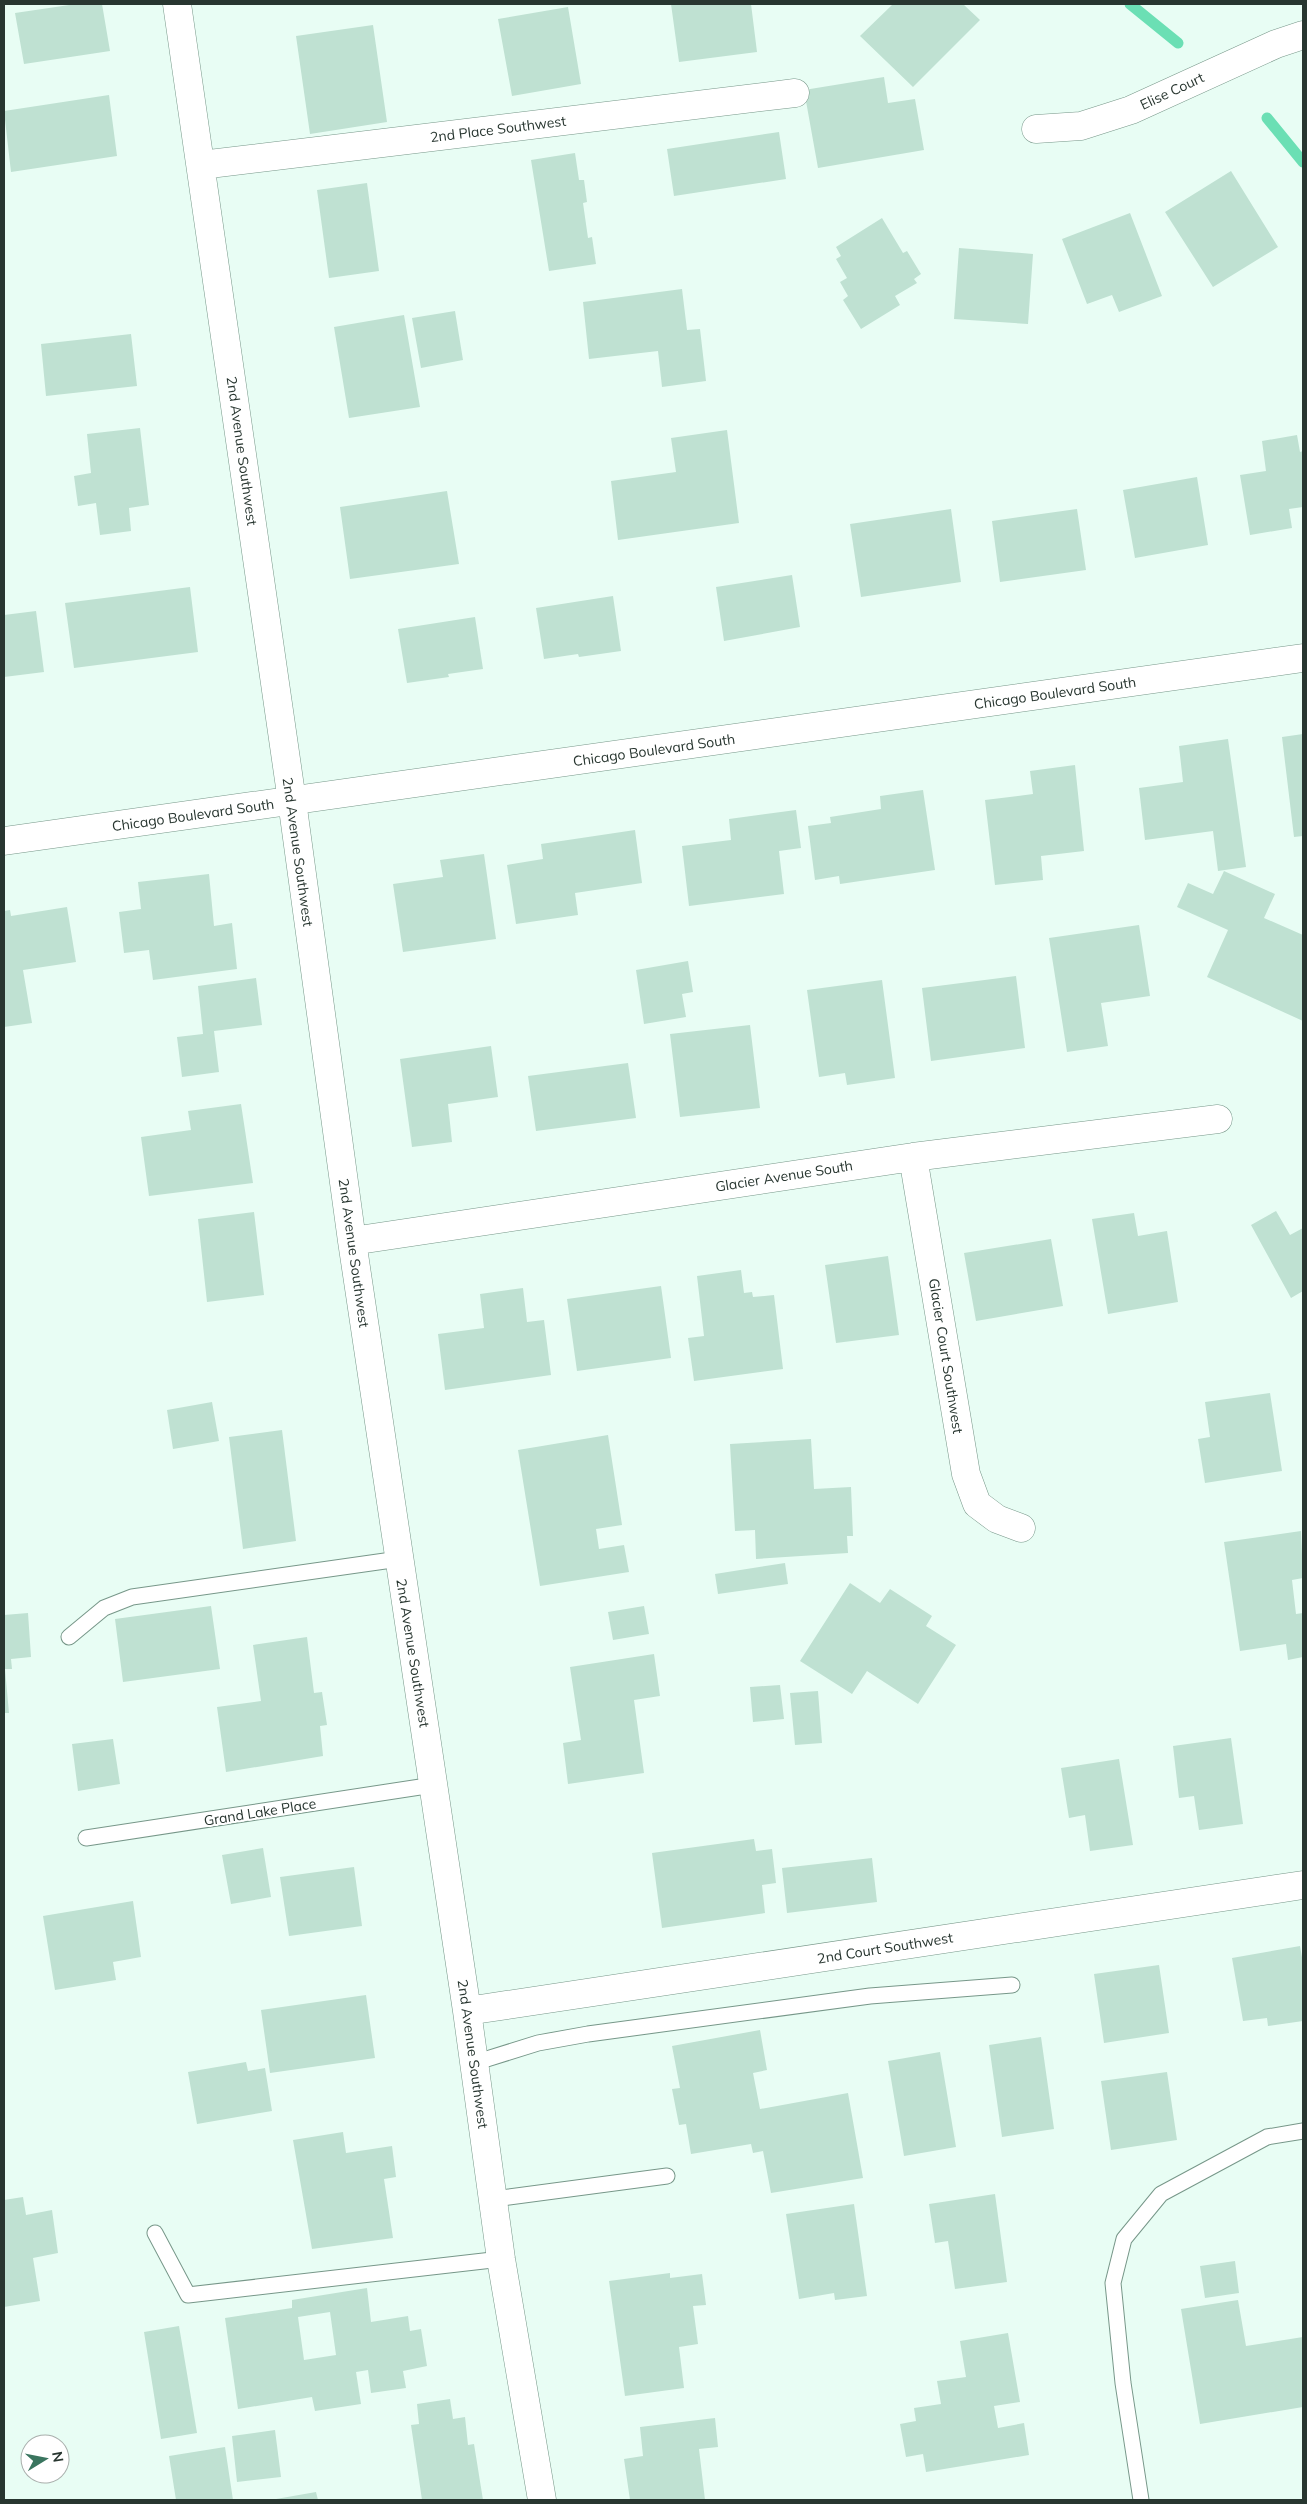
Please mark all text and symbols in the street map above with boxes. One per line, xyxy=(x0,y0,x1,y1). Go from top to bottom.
street label: Elise Court xyxy=(1137,68,1207,114)
street label: 2nd Place Southwest xyxy=(429,112,567,146)
street label: 2nd Avenue Southwest xyxy=(223,375,261,527)
street label: Chicago Boulevard South xyxy=(973,673,1137,713)
street label: Chicago Boulevard South xyxy=(572,730,736,770)
street label: 2nd Avenue Southwest xyxy=(279,776,317,928)
street label: Chicago Boulevard South xyxy=(111,795,275,835)
street label: Glacier Avenue South xyxy=(714,1156,854,1196)
street label: 2nd Avenue Southwest xyxy=(335,1177,373,1329)
street label: Glacier Court Southwest xyxy=(925,1277,967,1435)
street label: 2nd Avenue Southwest xyxy=(392,1577,434,1729)
street label: Grand Lake Place xyxy=(203,1794,317,1830)
street label: 2nd Court Southwest xyxy=(816,1928,954,1968)
street label: 2nd Avenue Southwest xyxy=(454,1978,492,2130)
north arrow xyxy=(20,2434,70,2484)
text: N xyxy=(48,2450,68,2464)

